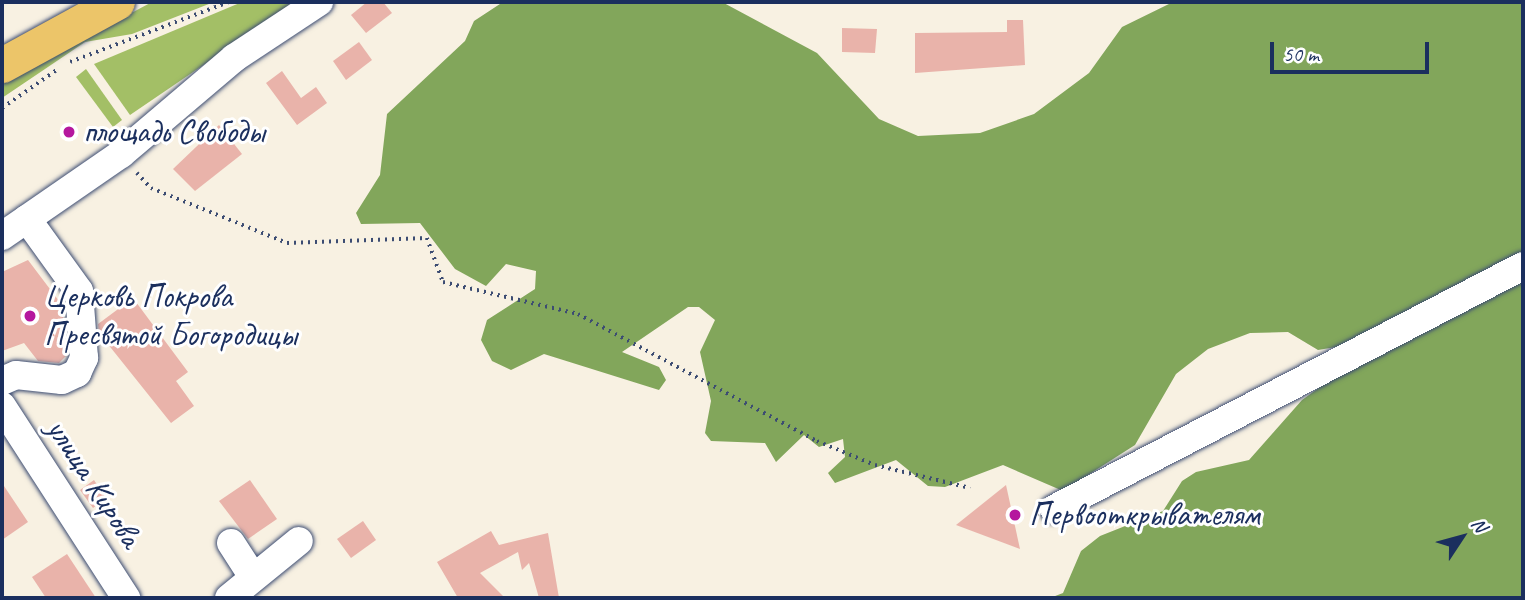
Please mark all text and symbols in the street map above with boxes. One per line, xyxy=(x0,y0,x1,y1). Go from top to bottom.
scale bar xyxy=(1273,28,1432,72)
text: 50 m xyxy=(1283,41,1319,67)
place label: площадь Свободы xyxy=(83,112,262,152)
marker: площадь Свободы xyxy=(61,124,77,140)
place label: Церковь Покрова Пресвятой Богородицы xyxy=(44,277,297,355)
marker: Церковь Покрова Пресвятой Богородицы xyxy=(22,308,38,324)
street label: улица Кирова xyxy=(38,411,150,555)
place label: Первооткрывателям xyxy=(1029,495,1260,535)
north arrow xyxy=(1427,502,1497,572)
marker: Первооткрывателям xyxy=(1007,507,1023,523)
text: N xyxy=(1466,513,1492,536)

